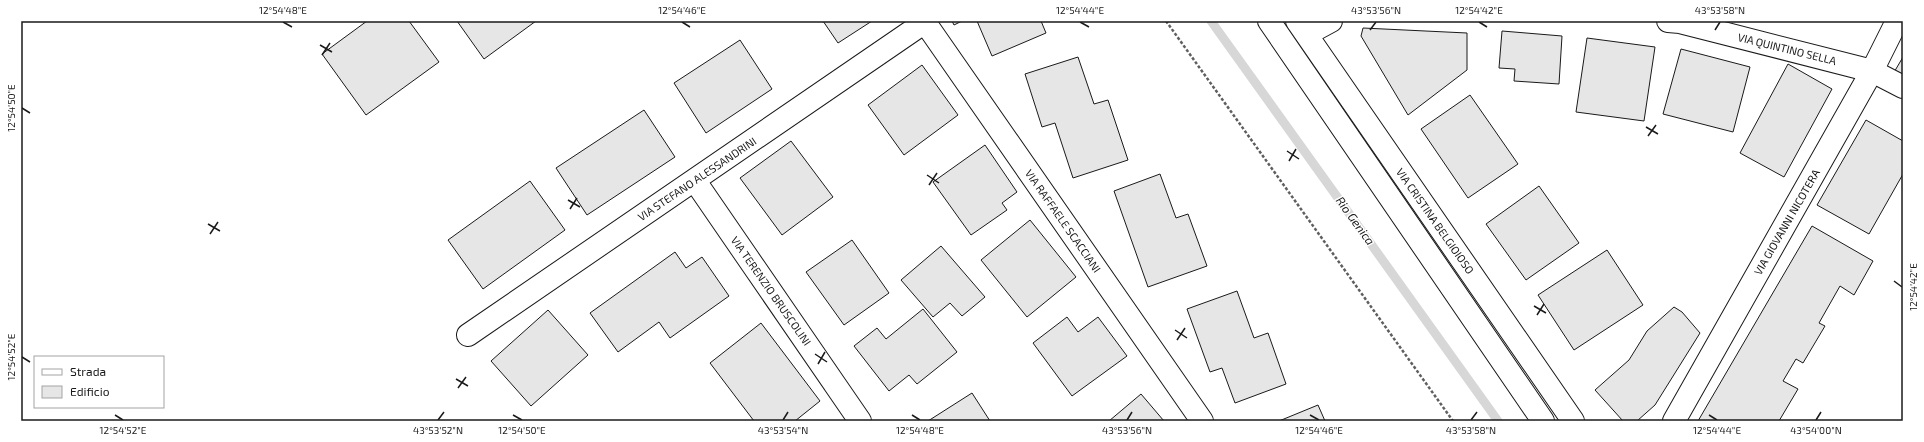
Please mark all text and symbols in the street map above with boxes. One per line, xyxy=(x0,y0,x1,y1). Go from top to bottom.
text: 12°54'48"E xyxy=(259,4,307,16)
text: 12°54'46"E xyxy=(658,4,706,16)
text: 12°54'44"E xyxy=(1056,4,1104,16)
text: 43°53'56"N xyxy=(1351,4,1401,16)
text: 12°54'42"E xyxy=(1455,4,1503,16)
text: 43°53'58"N xyxy=(1695,4,1745,16)
street label: VIA QUINTINO SELLA xyxy=(1736,30,1838,68)
text: 12°54'50"E xyxy=(5,84,17,132)
street label: VIA STEFANO ALESSANDRINI xyxy=(635,134,758,223)
street label: VIA CRISTINA BELGIOIOSO xyxy=(1394,165,1477,276)
street label: VIA GIOVANNI NICOTERA xyxy=(1751,166,1822,277)
street label: VIA RAFFAELE SCACCIANI xyxy=(1023,167,1104,275)
water label: Rio Genica xyxy=(1334,194,1378,247)
street label: VIA TERENZIO BRUSCOLINI xyxy=(729,234,814,348)
text: 12°54'42"E xyxy=(1907,263,1919,311)
text: 12°54'52"E xyxy=(5,333,17,380)
legend xyxy=(34,356,164,408)
text: Strada xyxy=(70,364,106,378)
text: Edificio xyxy=(70,384,110,398)
text: 12°54'52"E xyxy=(100,424,147,436)
text: 43°53'52"N xyxy=(413,424,463,436)
text: 12°54'50"E xyxy=(498,424,546,436)
text: 43°53'54"N xyxy=(758,424,808,436)
text: 12°54'48"E xyxy=(896,424,944,436)
text: 43°53'56"N xyxy=(1102,424,1152,436)
text: 12°54'46"E xyxy=(1295,424,1343,436)
text: 43°53'58"N xyxy=(1446,424,1496,436)
text: 12°54'44"E xyxy=(1693,424,1741,436)
text: 43°54'00"N xyxy=(1790,424,1842,436)

